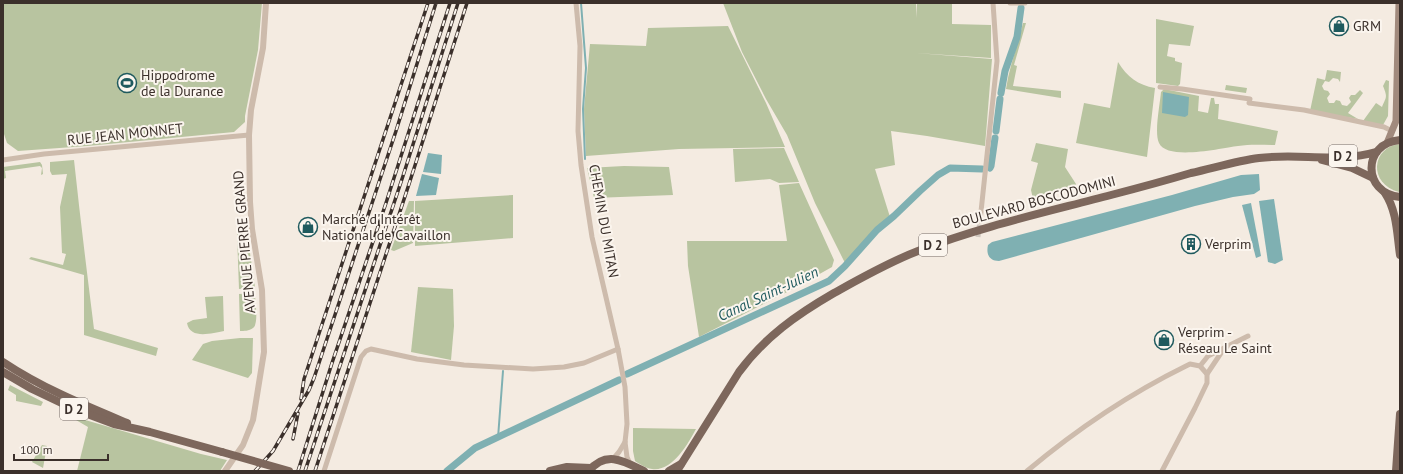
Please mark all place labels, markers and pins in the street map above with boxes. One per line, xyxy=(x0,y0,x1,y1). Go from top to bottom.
shop icon: GRM xyxy=(1328,15,1350,37)
place label: GRM xyxy=(1353,17,1381,35)
place label: Hippodrome de la Durance xyxy=(141,66,223,100)
sports icon: Hippodrome de la Durance xyxy=(116,72,138,94)
place label: Marché d'Intérêt National de Cavaillon xyxy=(322,210,451,244)
shop icon: Marché d'Intérêt National de Cavaillon xyxy=(297,216,319,238)
building icon: Verprim xyxy=(1180,233,1202,255)
place label: Verprim xyxy=(1204,235,1251,253)
place label: Verprim - Réseau Le Saint xyxy=(1177,323,1272,357)
shop icon: Verprim - Réseau Le Saint xyxy=(1153,329,1175,351)

